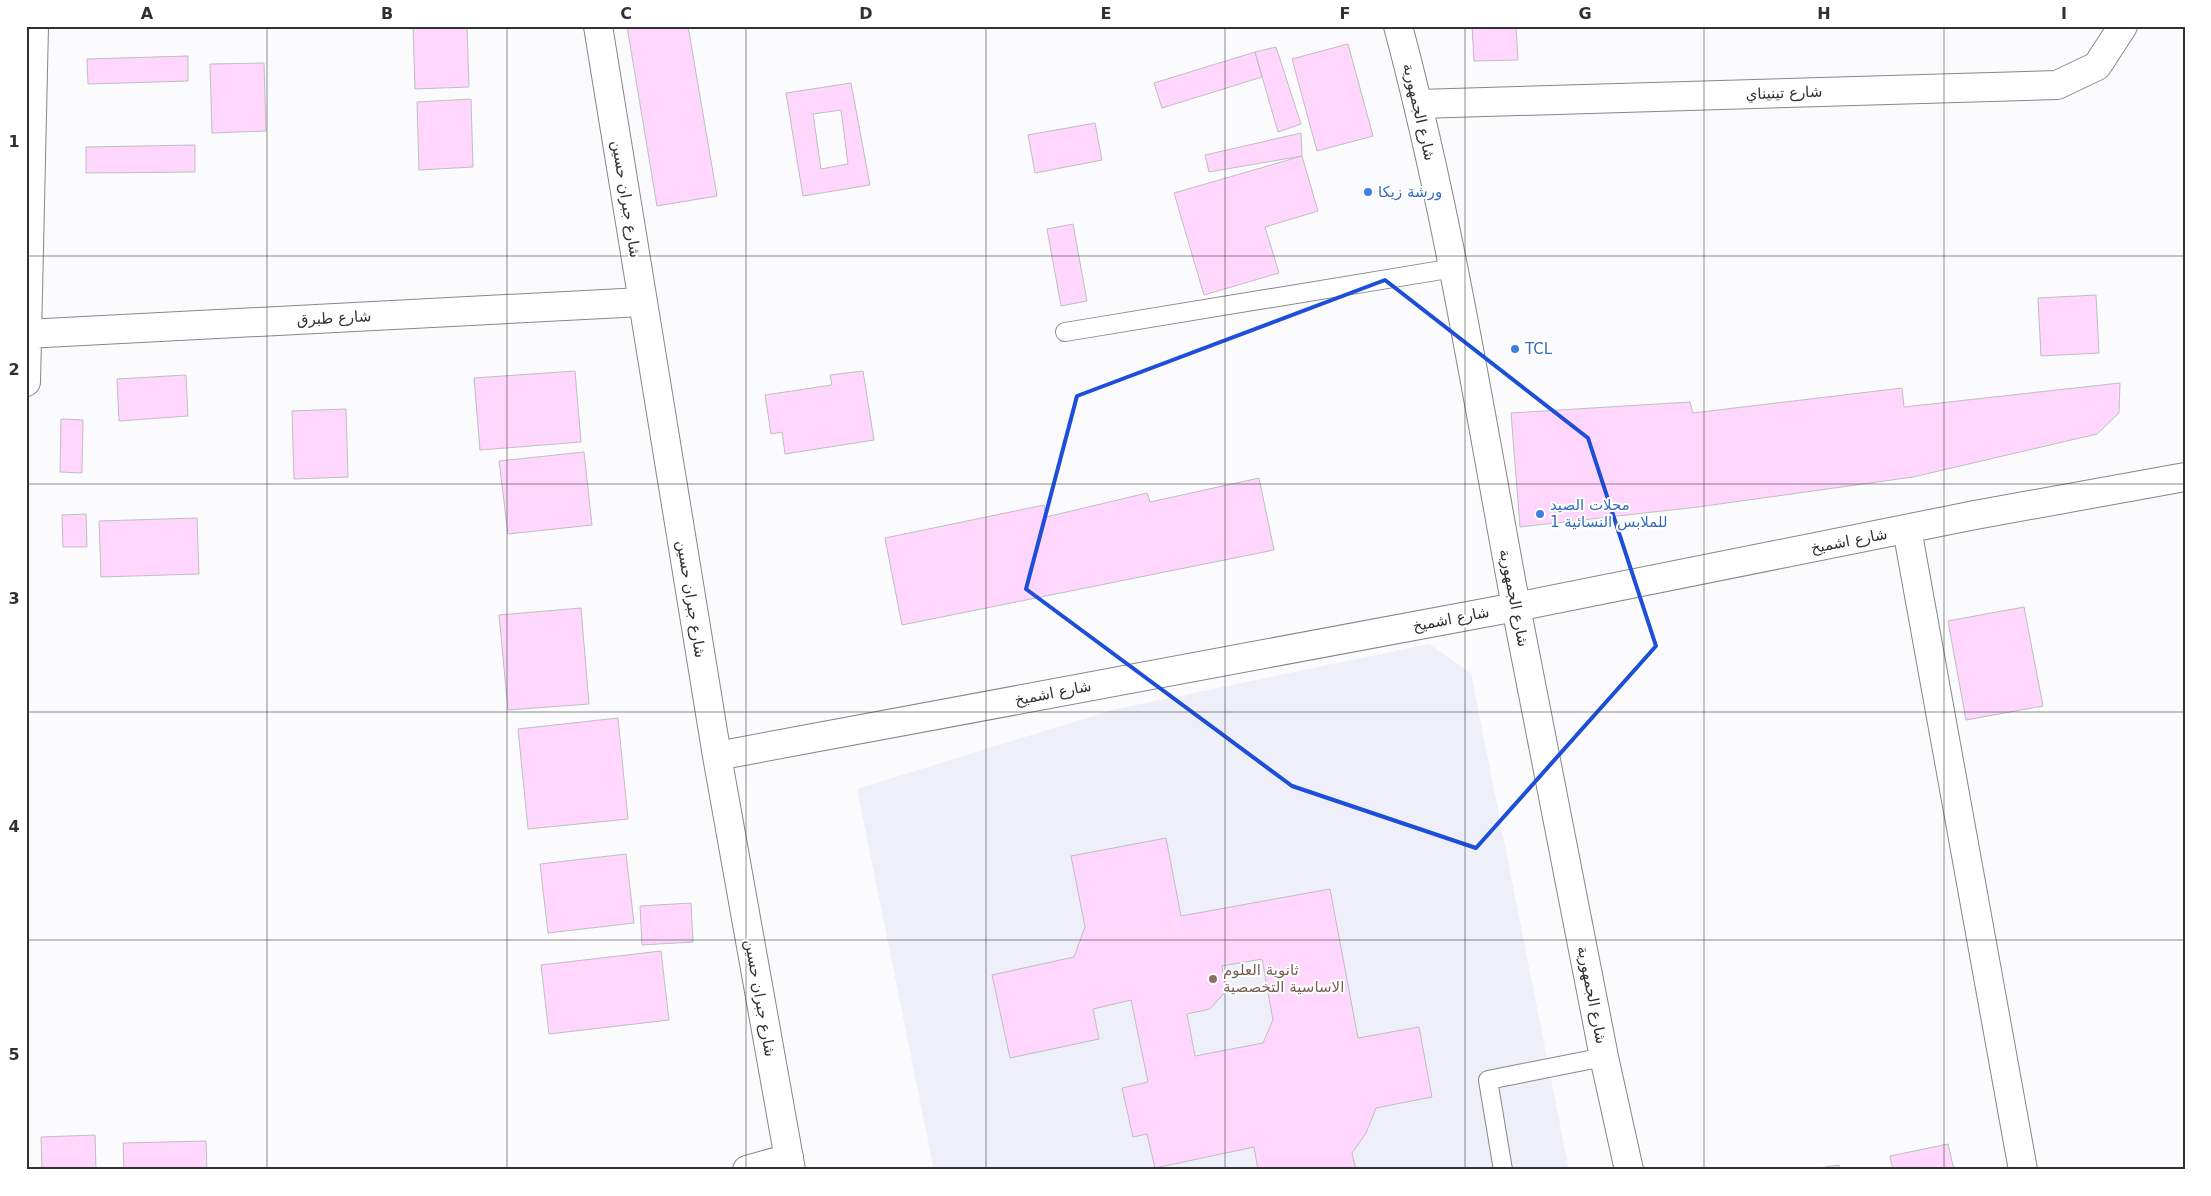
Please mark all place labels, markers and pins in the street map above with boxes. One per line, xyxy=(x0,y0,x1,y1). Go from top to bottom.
place label: ورشة زيكا xyxy=(1378,183,1442,201)
marker: ورشة زيكا xyxy=(1362,186,1374,198)
place label: TCL xyxy=(1524,340,1553,358)
marker: TCL xyxy=(1509,343,1521,355)
place label: محلات الصيد للملابس النسائية 1 xyxy=(1550,496,1668,531)
marker: محلات الصيد للملابس النسائية 1 xyxy=(1534,508,1546,520)
place label: ثانوية العلوم الاساسية التخصصية xyxy=(1223,961,1344,996)
marker: ثانوية العلوم الاساسية التخصصية xyxy=(1207,973,1219,985)

